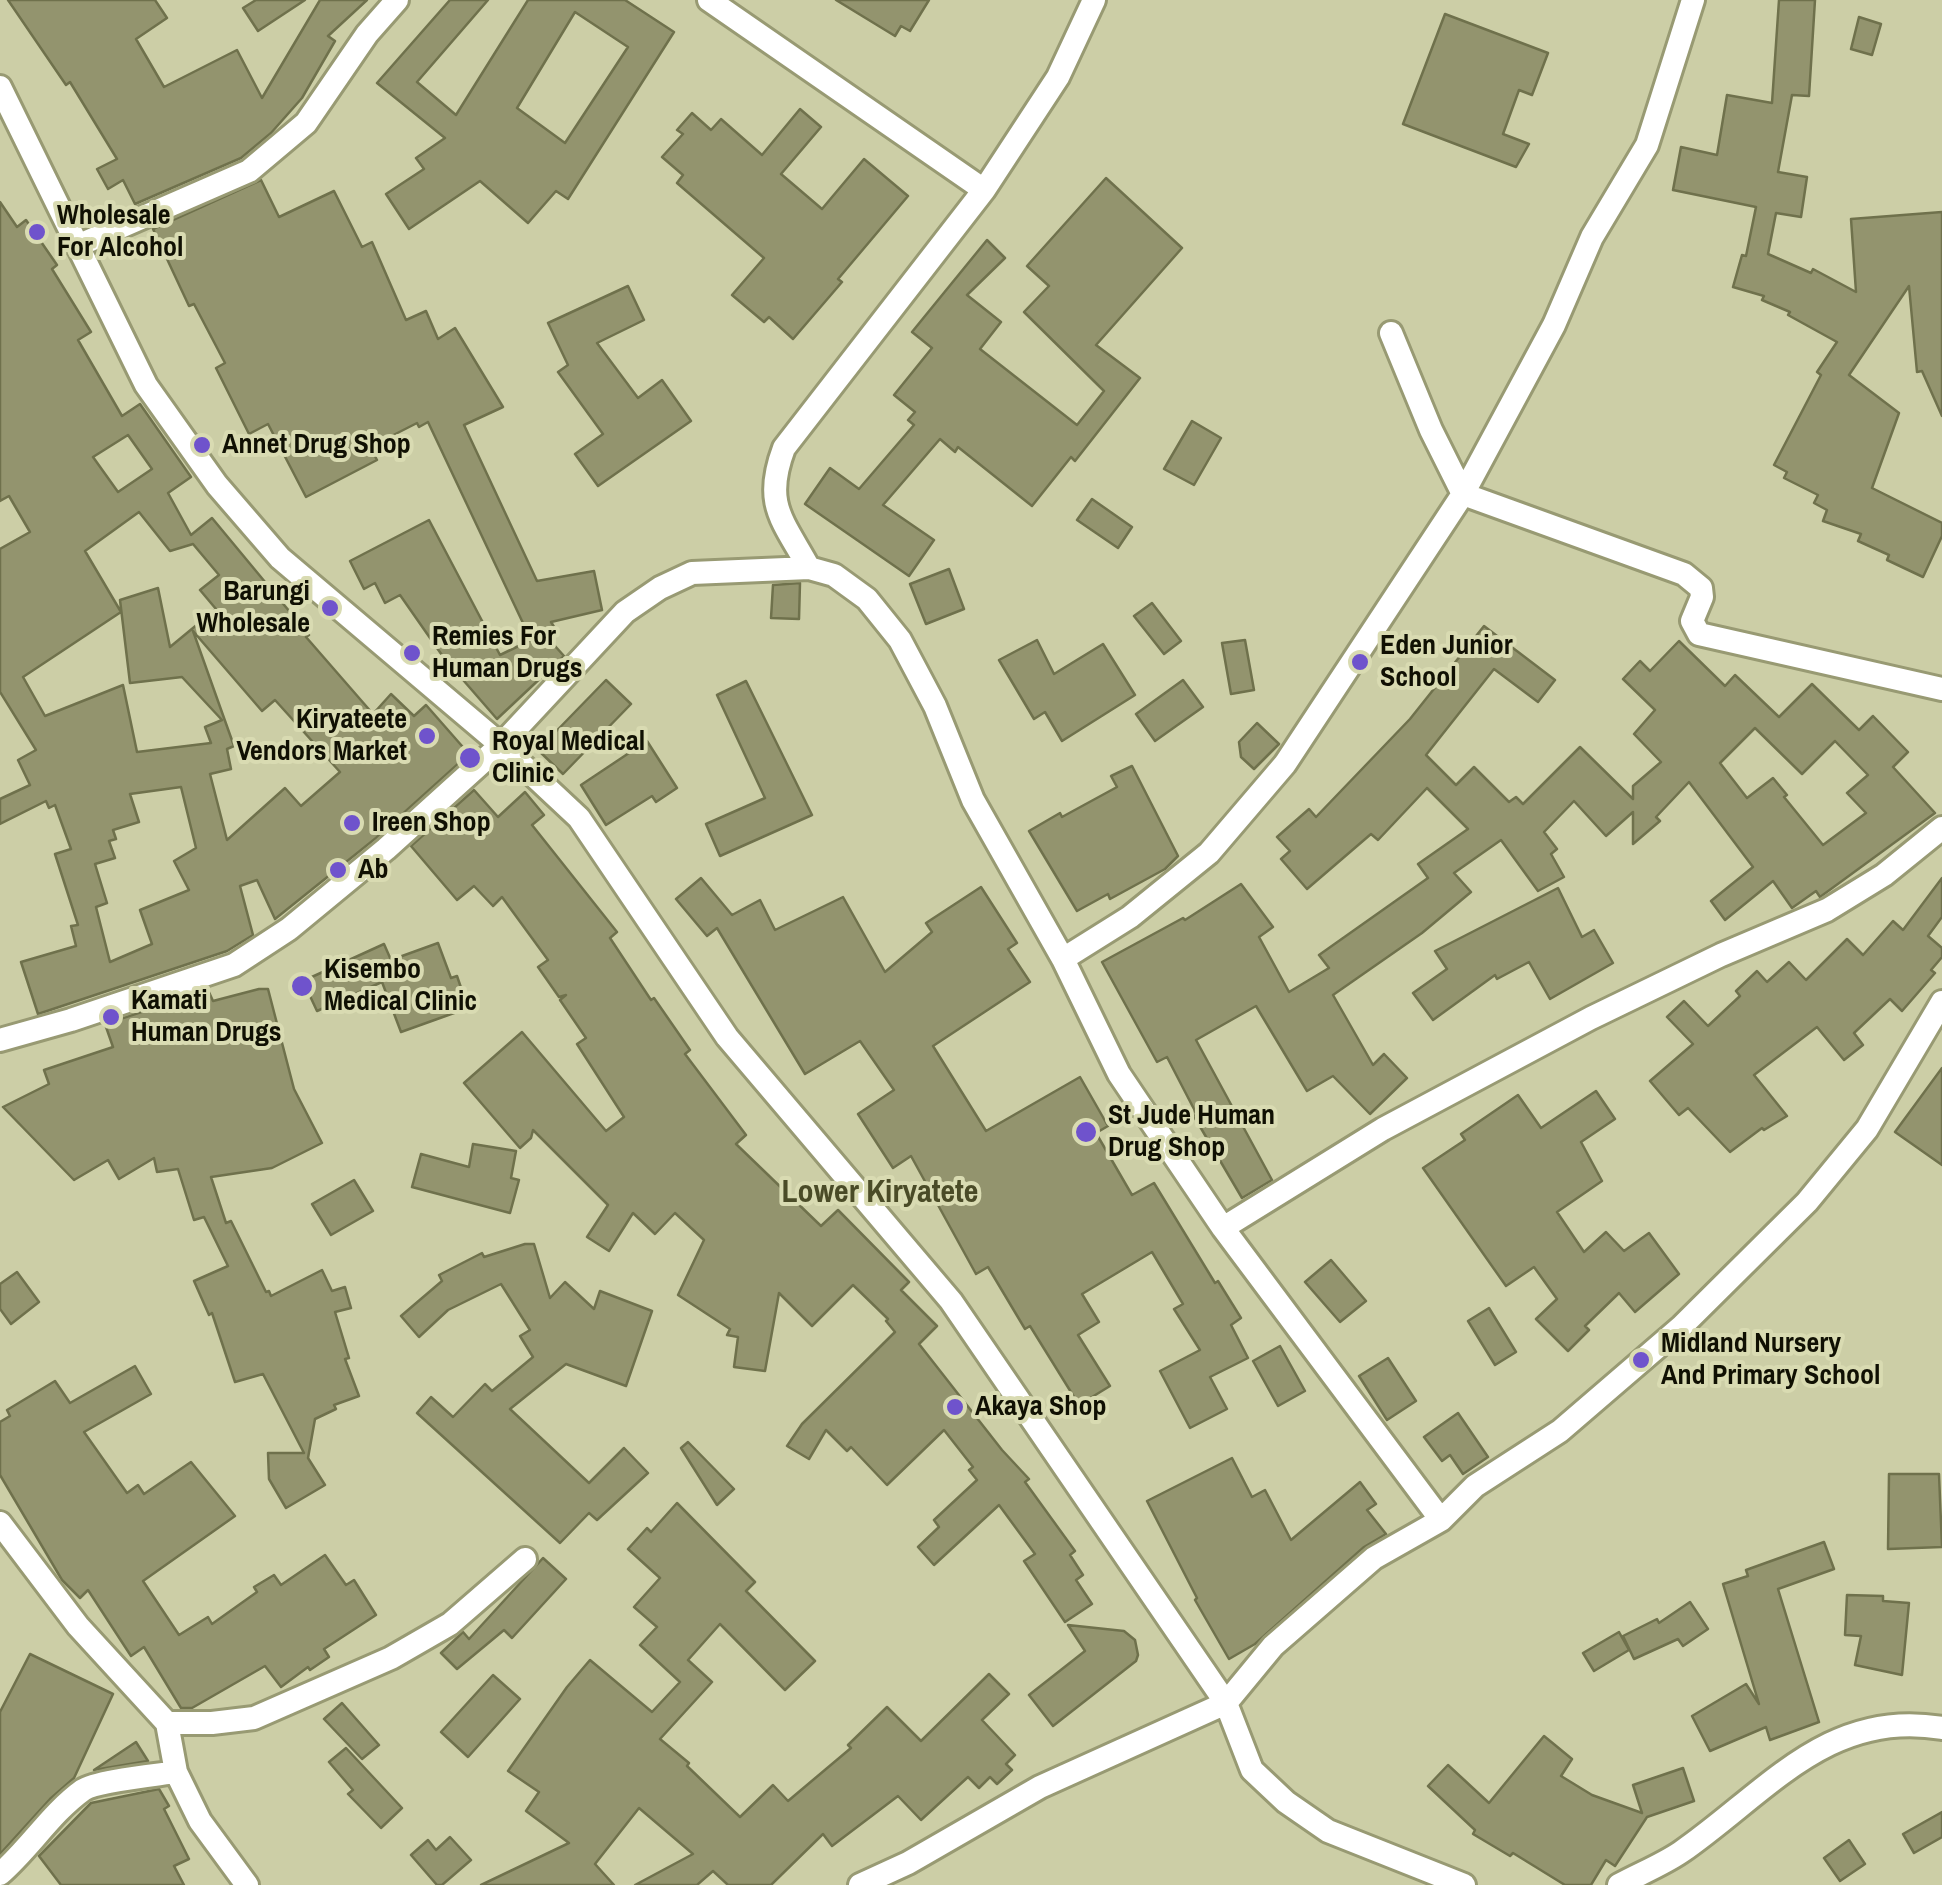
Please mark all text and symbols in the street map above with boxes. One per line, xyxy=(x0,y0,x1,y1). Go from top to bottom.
place label: Wholesale For Alcohol xyxy=(57,199,183,265)
marker: Wholesale For Alcohol xyxy=(26,221,48,243)
place label: Annet Drug Shop xyxy=(222,428,411,462)
marker: Annet Drug Shop xyxy=(191,434,213,456)
place label: Barungi Wholesale xyxy=(196,575,310,641)
marker: Barungi Wholesale xyxy=(319,597,341,619)
place label: Remies For Human Drugs xyxy=(432,620,583,686)
place label: Eden Junior School xyxy=(1380,629,1513,695)
marker: Remies For Human Drugs xyxy=(401,642,423,664)
marker: Eden Junior School xyxy=(1349,651,1371,673)
place label: Kiryateete Vendors Market xyxy=(236,703,407,769)
marker: Kiryateete Vendors Market xyxy=(416,725,438,747)
place label: Royal Medical Clinic xyxy=(492,725,645,791)
marker: Royal Medical Clinic xyxy=(457,745,483,771)
place label: Ireen Shop xyxy=(372,806,491,840)
marker: Ireen Shop xyxy=(341,812,363,834)
place label: Ab xyxy=(358,853,389,887)
marker: Ab xyxy=(327,859,349,881)
place label: Kisembo Medical Clinic xyxy=(324,953,477,1019)
marker: Kisembo Medical Clinic xyxy=(289,973,315,999)
place label: Kamati Human Drugs xyxy=(131,984,282,1050)
marker: Kamati Human Drugs xyxy=(100,1006,122,1028)
place label: St Jude Human Drug Shop xyxy=(1108,1099,1275,1165)
marker: St Jude Human Drug Shop xyxy=(1073,1119,1099,1145)
district label: Lower Kiryatete xyxy=(782,1174,978,1212)
place label: Midland Nursery And Primary School xyxy=(1661,1327,1880,1393)
marker: Midland Nursery And Primary School xyxy=(1630,1349,1652,1371)
place label: Akaya Shop xyxy=(975,1390,1106,1424)
marker: Akaya Shop xyxy=(944,1396,966,1418)

